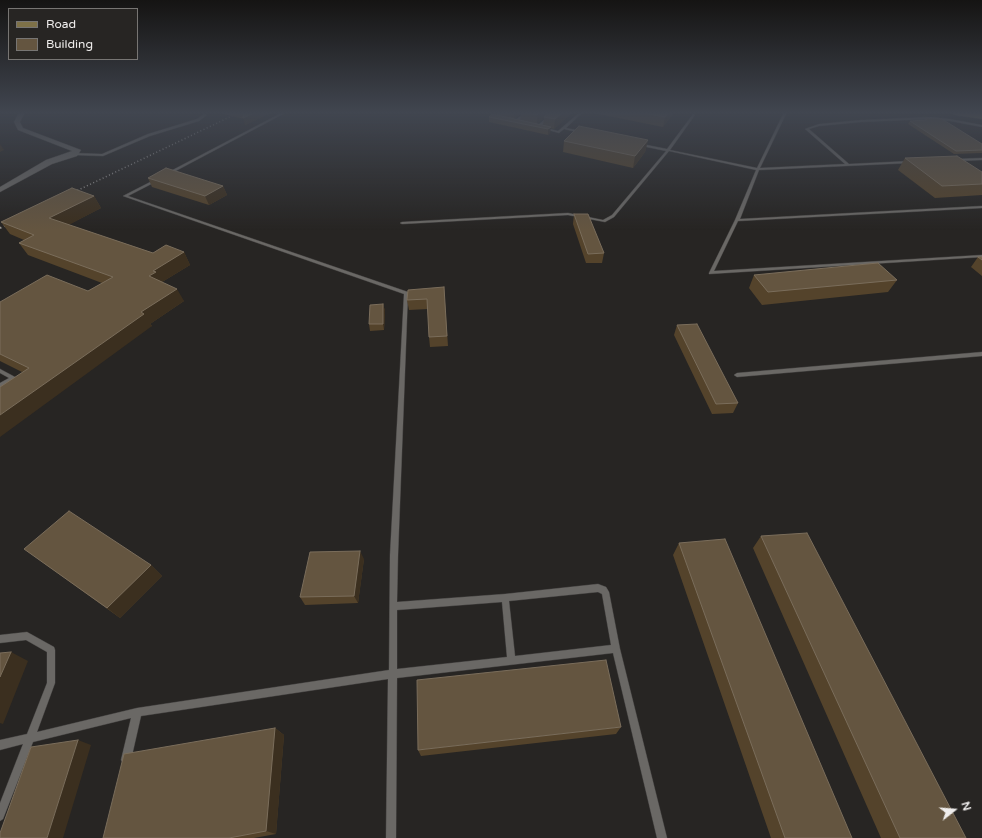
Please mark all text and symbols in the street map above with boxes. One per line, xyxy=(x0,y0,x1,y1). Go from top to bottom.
legend xyxy=(8,8,138,60)
text: Road xyxy=(46,17,76,31)
text: Building xyxy=(46,37,93,51)
north arrow xyxy=(934,790,974,830)
text: N xyxy=(958,800,973,812)

